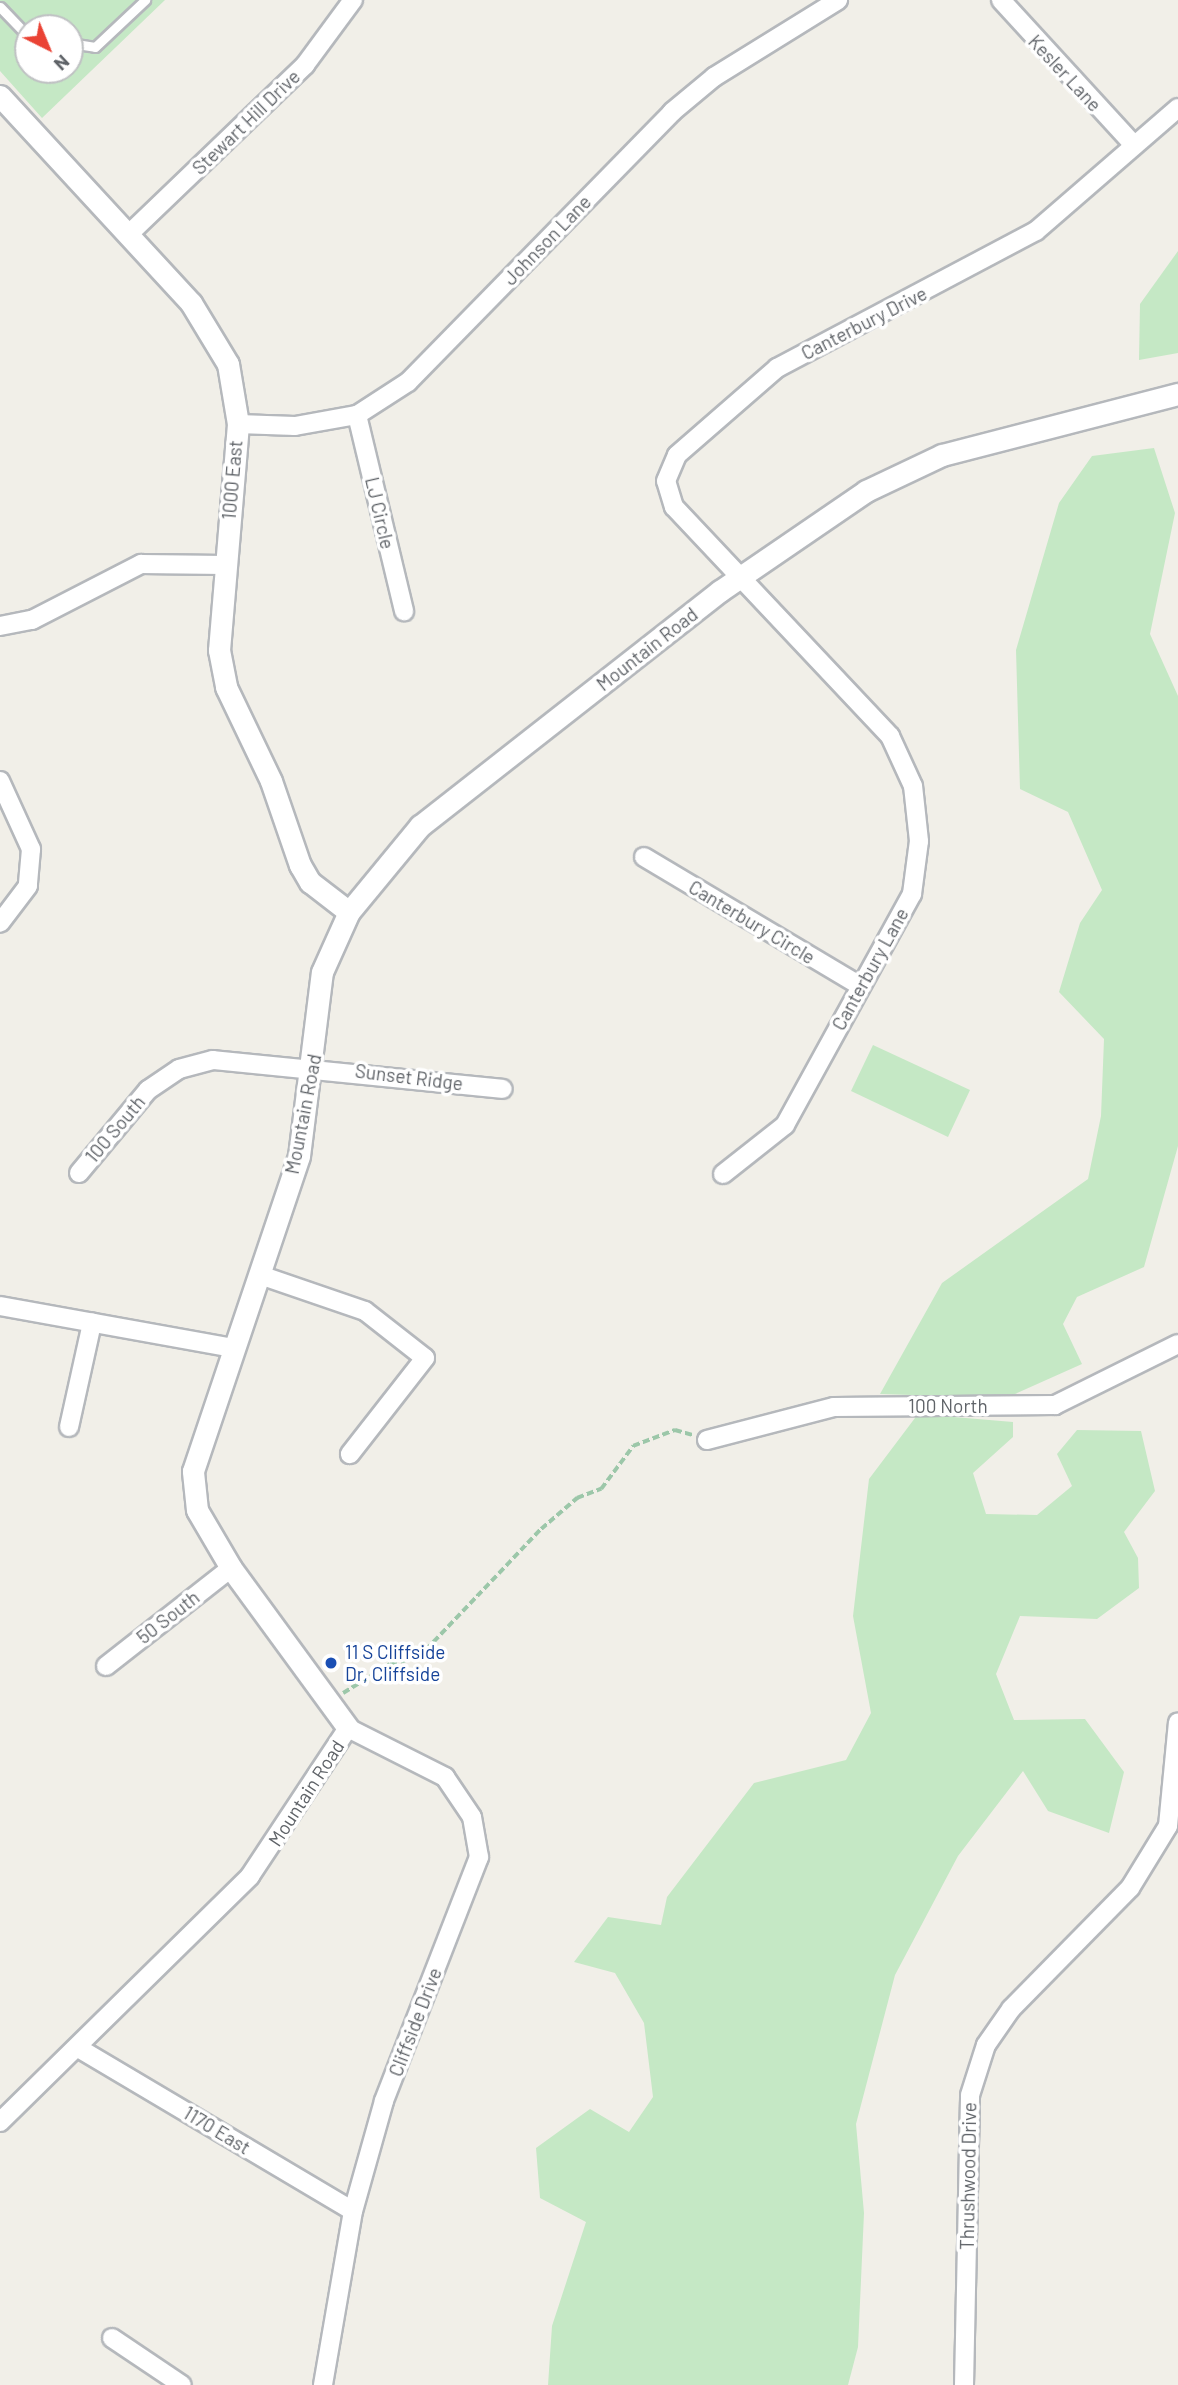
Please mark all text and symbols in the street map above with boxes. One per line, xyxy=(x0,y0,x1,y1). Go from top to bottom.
north arrow xyxy=(14,14,84,84)
street label: Kesler Lane xyxy=(1024,30,1106,116)
text: N xyxy=(50,51,75,76)
street label: Stewart Hill Drive xyxy=(187,65,305,179)
street label: Johnson Lane xyxy=(498,190,596,290)
street label: Canterbury Drive xyxy=(797,282,931,364)
street label: 1000 East xyxy=(217,439,247,521)
street label: LJ Circle xyxy=(361,475,399,551)
street label: Mountain Road xyxy=(592,602,702,696)
street label: Canterbury Circle xyxy=(685,875,819,969)
street label: Canterbury Lane xyxy=(827,904,913,1034)
street label: Mountain Road xyxy=(280,1052,326,1176)
street label: Sunset Ridge xyxy=(354,1059,464,1095)
street label: 100 South xyxy=(80,1091,150,1167)
street label: 100 North xyxy=(908,1395,988,1417)
street label: 50 South xyxy=(132,1586,204,1648)
place label: 11 S Cliffside Dr, Cliffside xyxy=(345,1641,445,1685)
marker: 11 S Cliffside Dr, Cliffside xyxy=(323,1655,339,1671)
street label: Mountain Road xyxy=(263,1736,349,1850)
street label: Cliffside Drive xyxy=(384,1964,446,2080)
street label: 1170 East xyxy=(179,2101,255,2159)
street label: Thrushwood Drive xyxy=(955,2102,981,2250)

